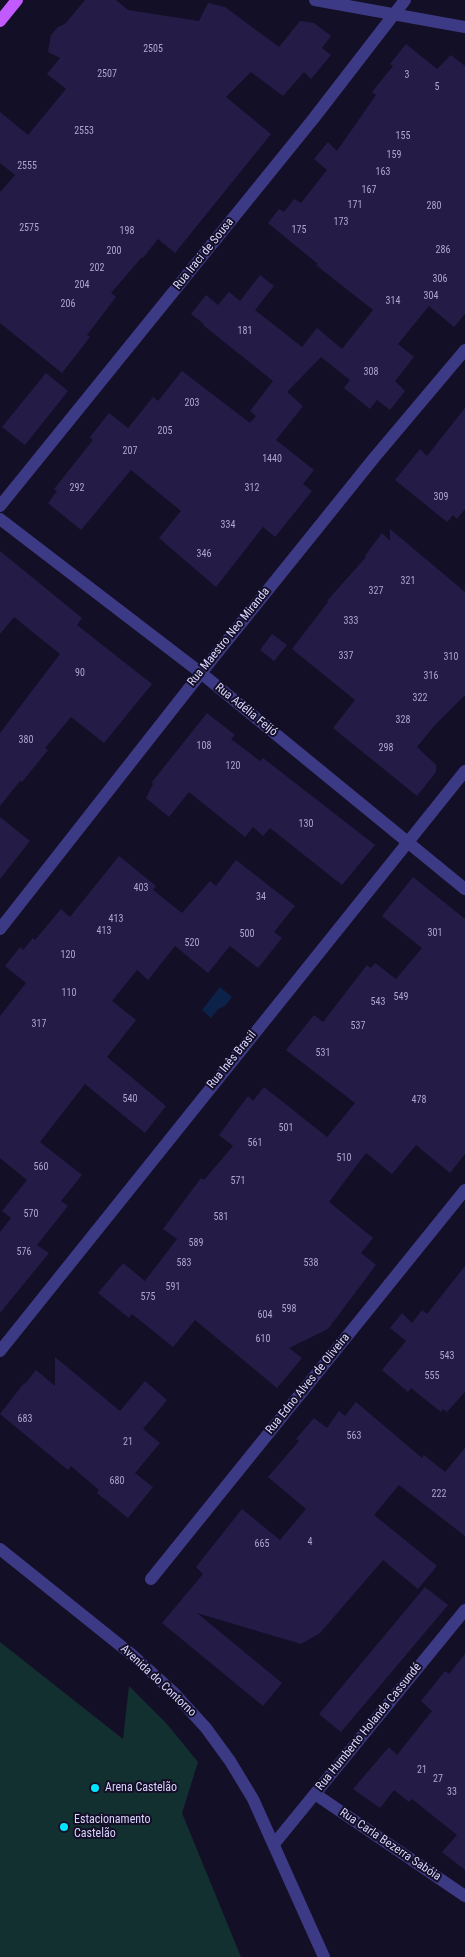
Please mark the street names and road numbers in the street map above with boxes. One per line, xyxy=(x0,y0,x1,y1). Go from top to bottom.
street label: Rua Iraci de Sousa xyxy=(171,215,237,293)
street label: Rua Maestro Neo Miranda xyxy=(185,585,273,689)
street label: Rua Adélia Feijó xyxy=(212,681,280,739)
street label: Rua Inês Brasil xyxy=(204,1028,260,1092)
street label: Rua Edno Alves de Oliveira xyxy=(263,1331,353,1437)
street label: Avenida do Contorno xyxy=(117,1642,199,1720)
street label: Rua Humberto Holanda Cassundé xyxy=(313,1660,425,1794)
street label: Rua Carla Bezerra Sabóia xyxy=(337,1806,443,1884)

